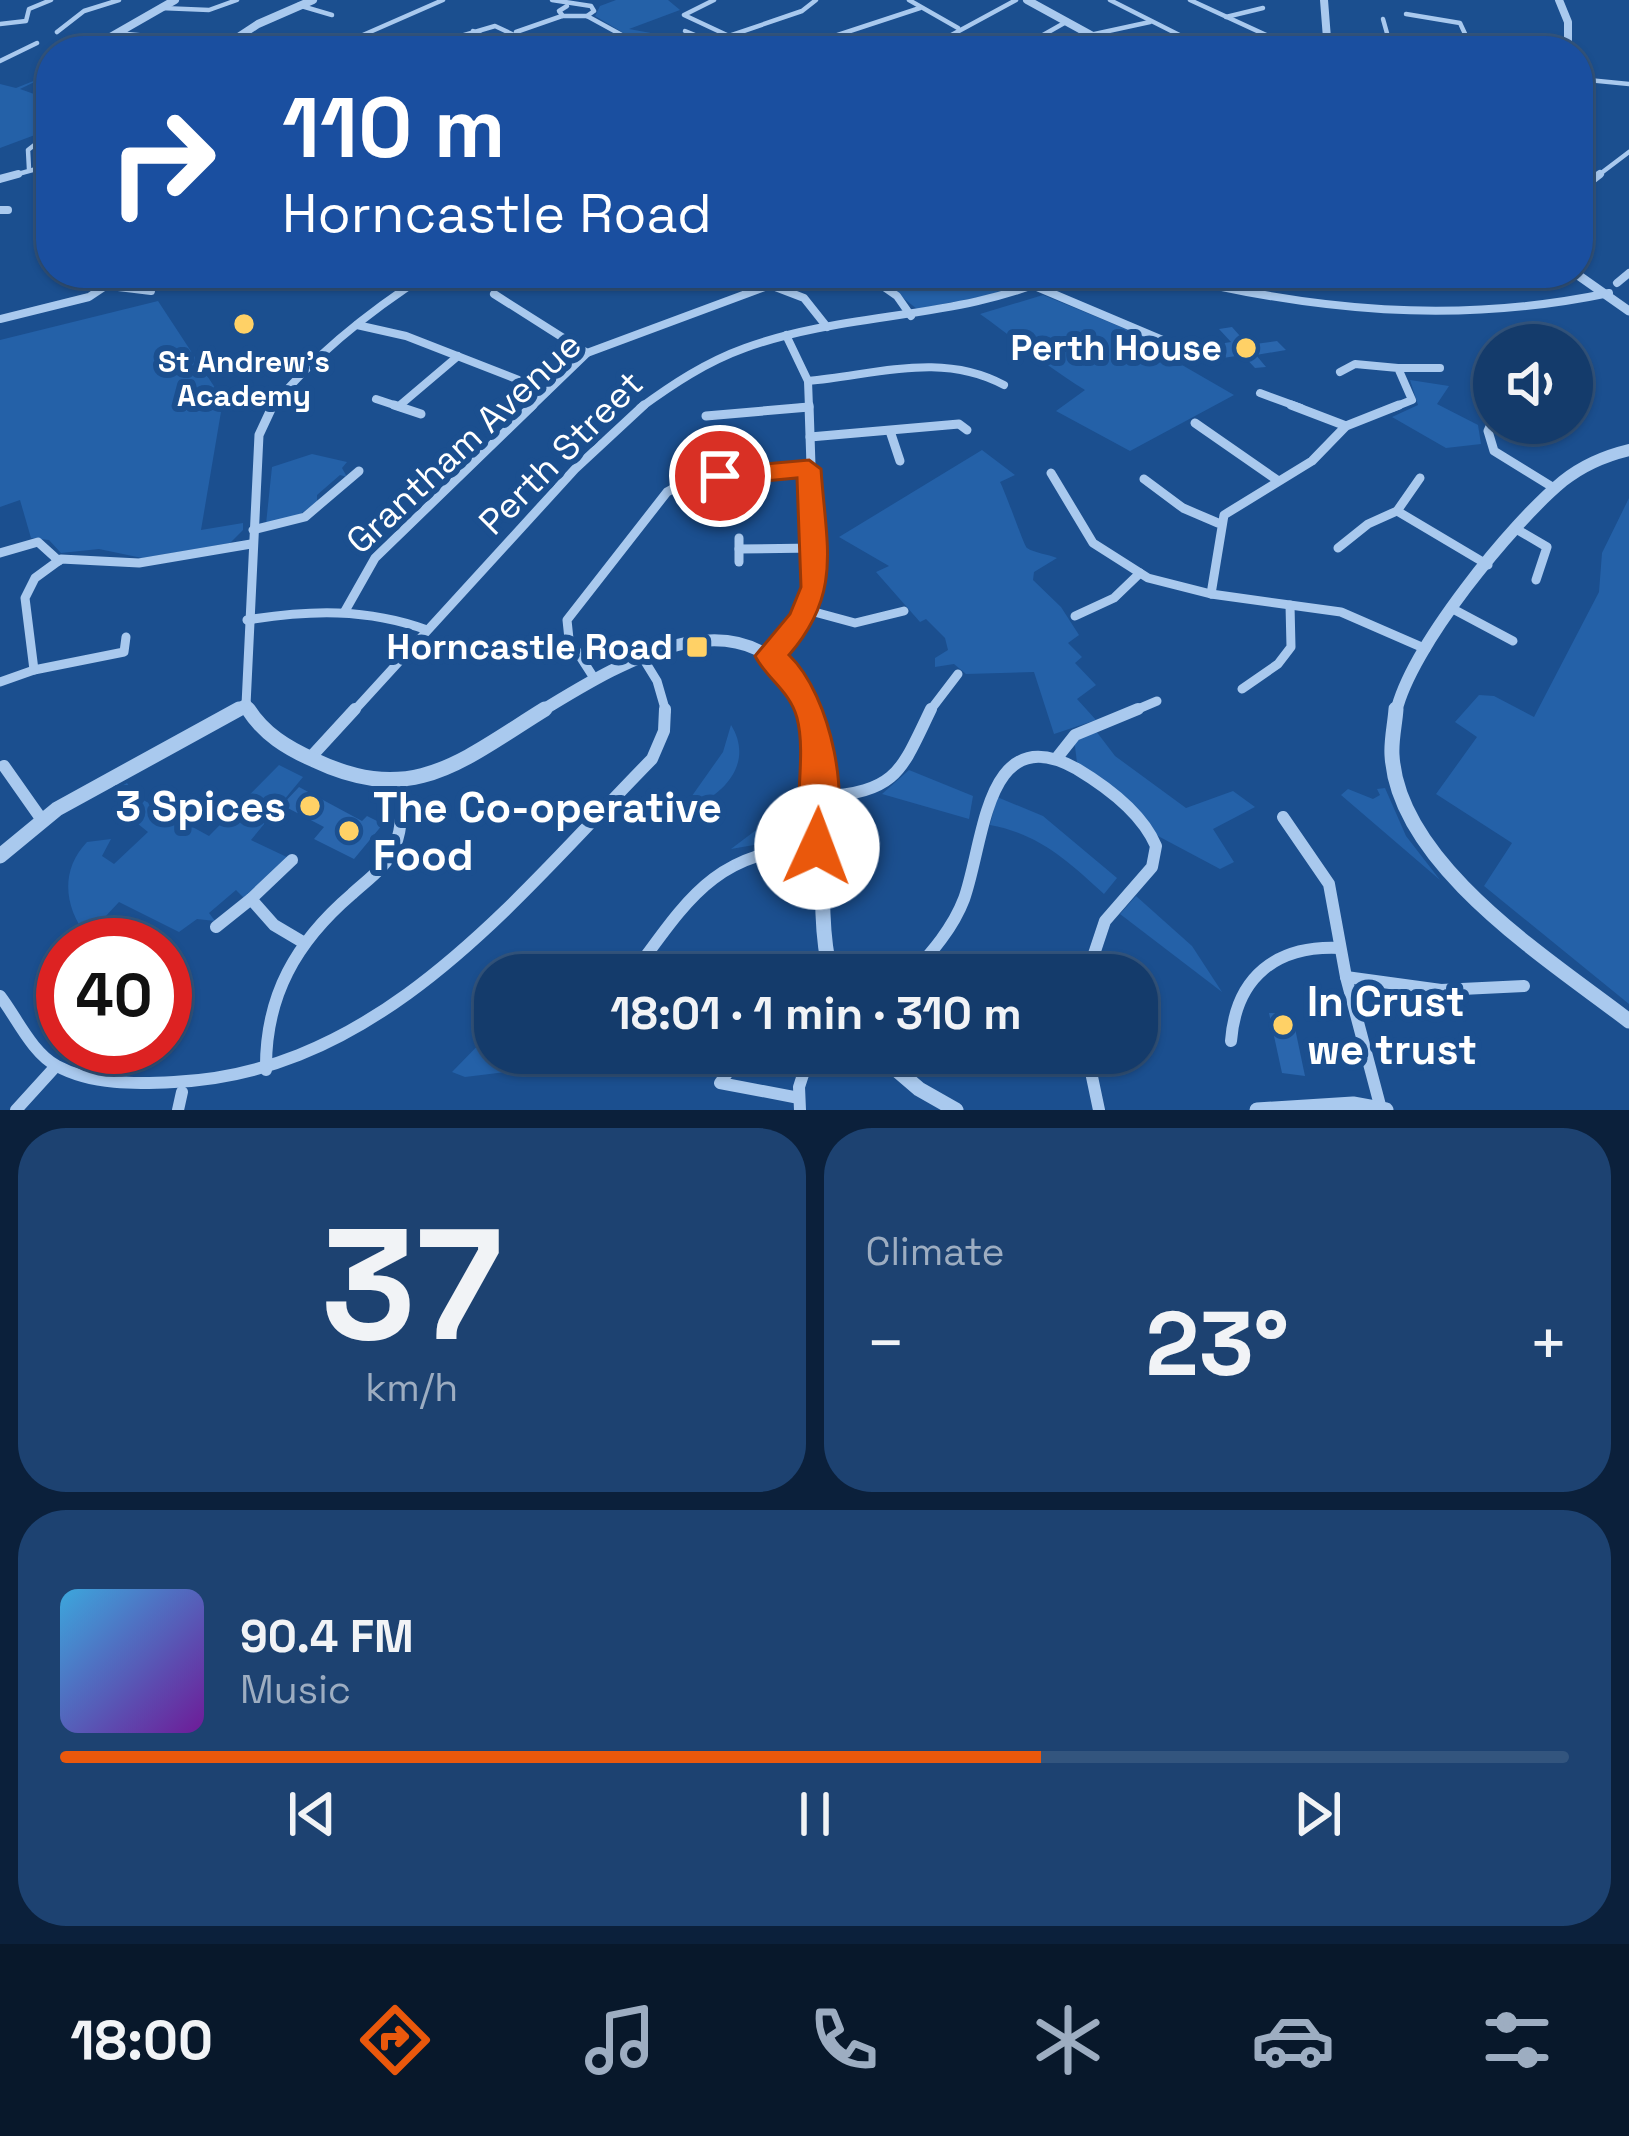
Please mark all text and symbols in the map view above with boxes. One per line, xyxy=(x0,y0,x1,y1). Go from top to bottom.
text: 110 m xyxy=(282,74,505,182)
icon: right xyxy=(84,84,240,240)
text: Horncastle Road xyxy=(282,179,712,248)
marker: St Andrew's Academy xyxy=(231,311,257,337)
street label: Grantham Avenue xyxy=(337,322,591,564)
map controls xyxy=(1473,324,1593,444)
button: sound xyxy=(1473,324,1593,444)
place label: Perth House xyxy=(1010,325,1222,371)
marker: Perth House xyxy=(1233,335,1259,361)
place label: St Andrew's Academy xyxy=(158,342,330,415)
street label: Perth Street xyxy=(469,361,653,545)
pin xyxy=(669,425,771,527)
icon: arrive xyxy=(687,443,753,509)
place label: Horncastle Road xyxy=(387,624,673,670)
marker: Horncastle Road xyxy=(684,634,710,660)
place label: 3 Spices xyxy=(116,780,286,833)
place label: The Co-operative Food xyxy=(373,781,722,882)
position arrow xyxy=(754,784,880,910)
marker: 3 Spices xyxy=(297,793,323,819)
marker: The Co-operative Food xyxy=(336,818,362,844)
speed limit sign: 40 xyxy=(36,918,192,1074)
place label: In Crust we trust xyxy=(1307,975,1477,1076)
text: 18:01 · 1 min · 310 m xyxy=(610,985,1022,1042)
marker: In Crust we trust xyxy=(1270,1012,1296,1038)
text: 37 xyxy=(321,1185,502,1385)
text: Climate xyxy=(866,1227,1005,1276)
text: 23° xyxy=(1145,1286,1289,1401)
text: − xyxy=(866,1301,906,1385)
text: + xyxy=(1528,1301,1569,1385)
text: km/h xyxy=(365,1363,458,1412)
text: 90.4 FM xyxy=(240,1608,414,1665)
text: Music xyxy=(240,1665,351,1714)
icon: previous xyxy=(279,1781,345,1847)
icon: pause xyxy=(782,1781,848,1847)
icon: next xyxy=(1285,1781,1351,1847)
icon: directions xyxy=(353,1998,437,2082)
icon: music xyxy=(578,1998,662,2082)
icon: phone xyxy=(802,1998,886,2082)
icon: climate xyxy=(1026,1998,1110,2082)
icon: car xyxy=(1251,1998,1335,2082)
icon: filters xyxy=(1475,1998,1559,2082)
text: 18:00 xyxy=(70,2006,213,2075)

